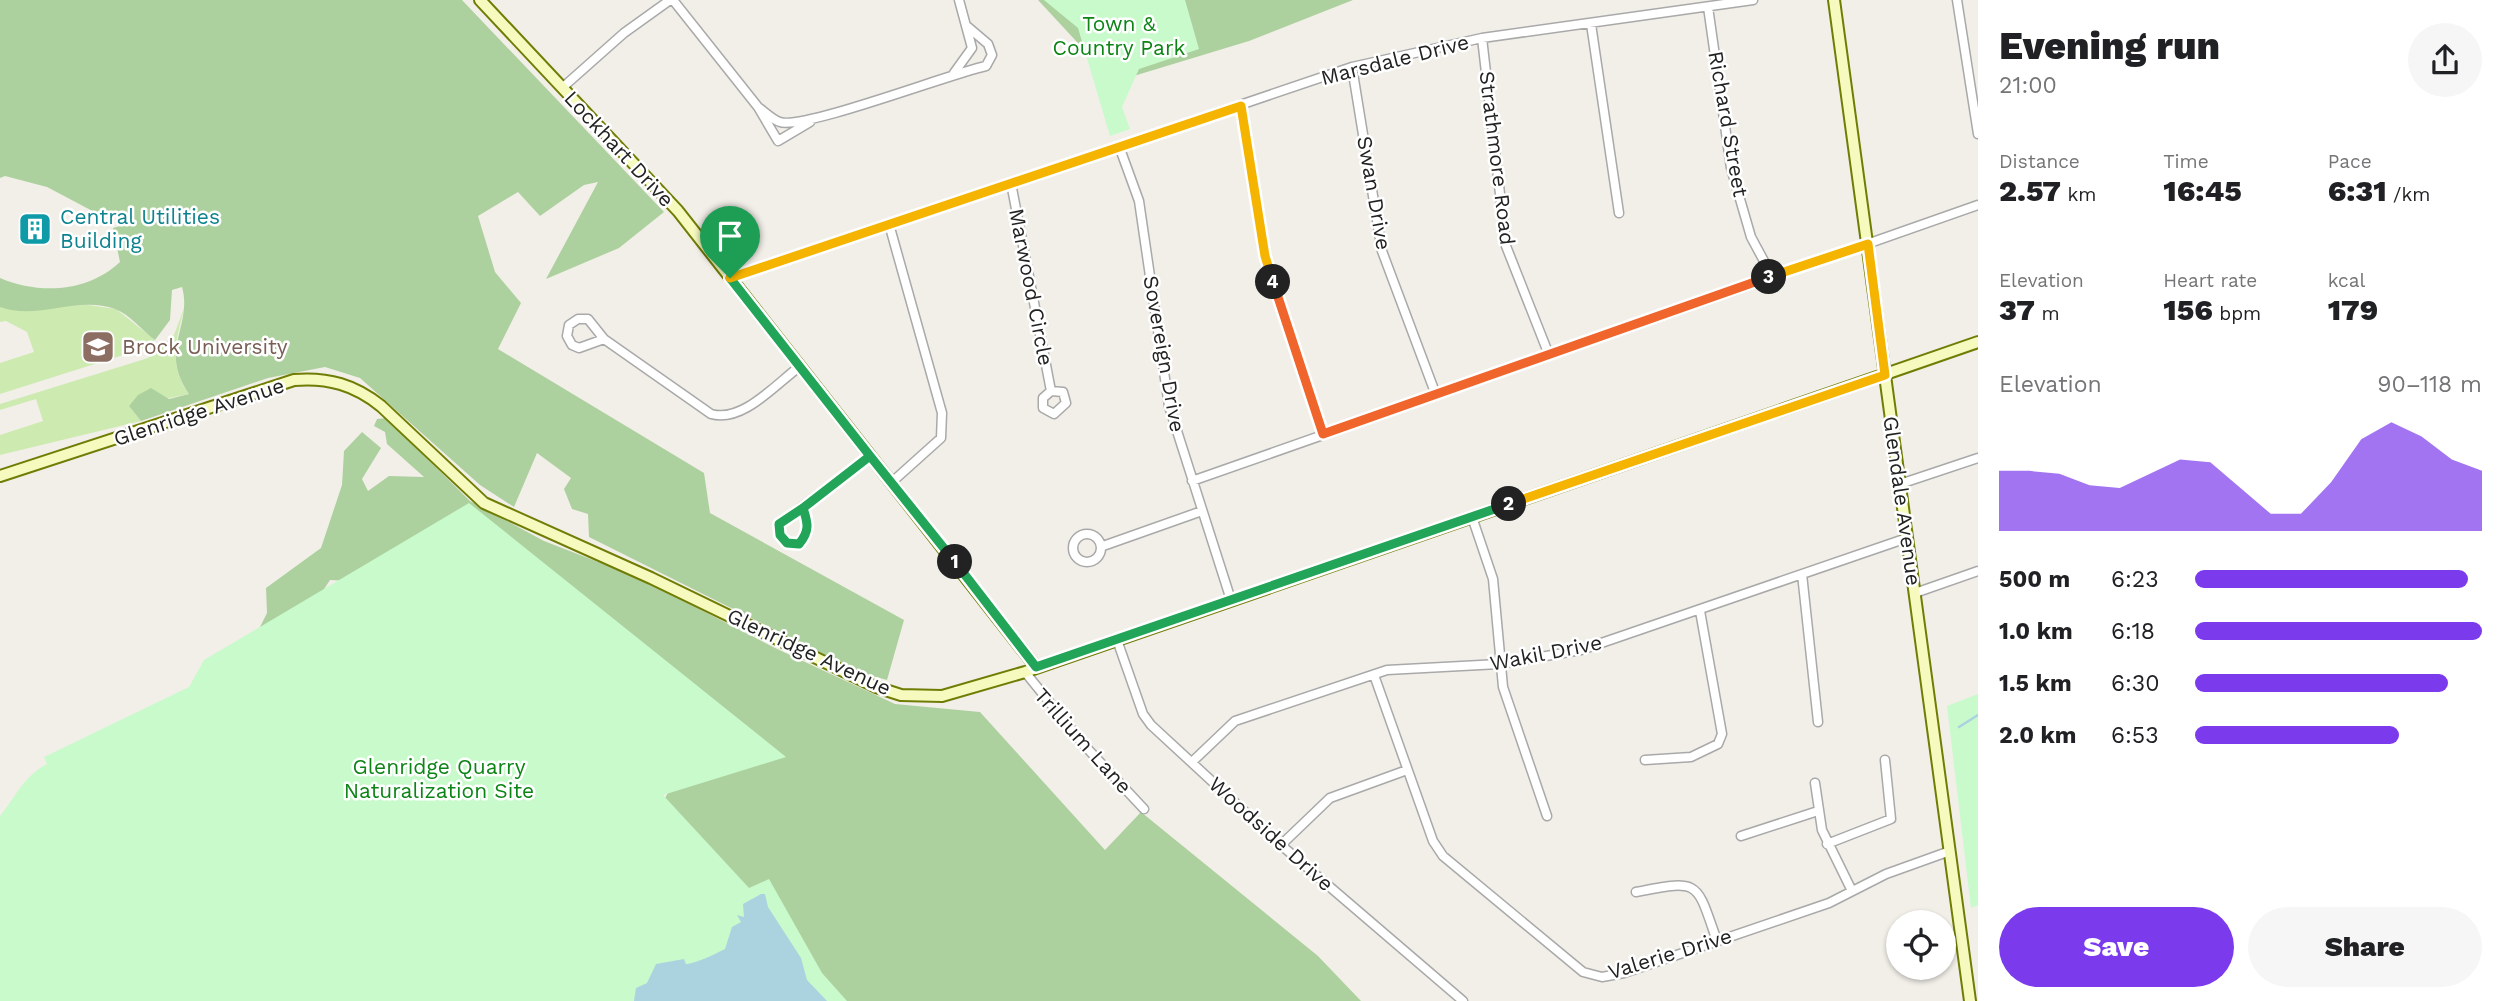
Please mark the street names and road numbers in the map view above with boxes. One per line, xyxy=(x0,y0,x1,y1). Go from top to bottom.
street label: Marsdale Drive xyxy=(1318,29,1472,90)
street label: Richard Street xyxy=(1703,49,1754,199)
street label: Strathmore Road xyxy=(1474,69,1521,246)
street label: Lockhart Drive xyxy=(559,85,679,212)
street label: Swan Drive xyxy=(1352,134,1397,252)
street label: Marwood Circle xyxy=(1004,206,1059,368)
street label: Sovereign Drive xyxy=(1138,274,1191,434)
street label: Glenridge Avenue xyxy=(110,372,287,451)
street label: Glendale Avenue xyxy=(1878,415,1927,587)
street label: Glenridge Avenue xyxy=(723,603,895,700)
street label: Wakil Drive xyxy=(1488,629,1604,676)
street label: Trillium Lane xyxy=(1029,683,1137,799)
street label: Woodside Drive xyxy=(1204,771,1339,896)
street label: Valerie Drive xyxy=(1605,923,1735,984)

